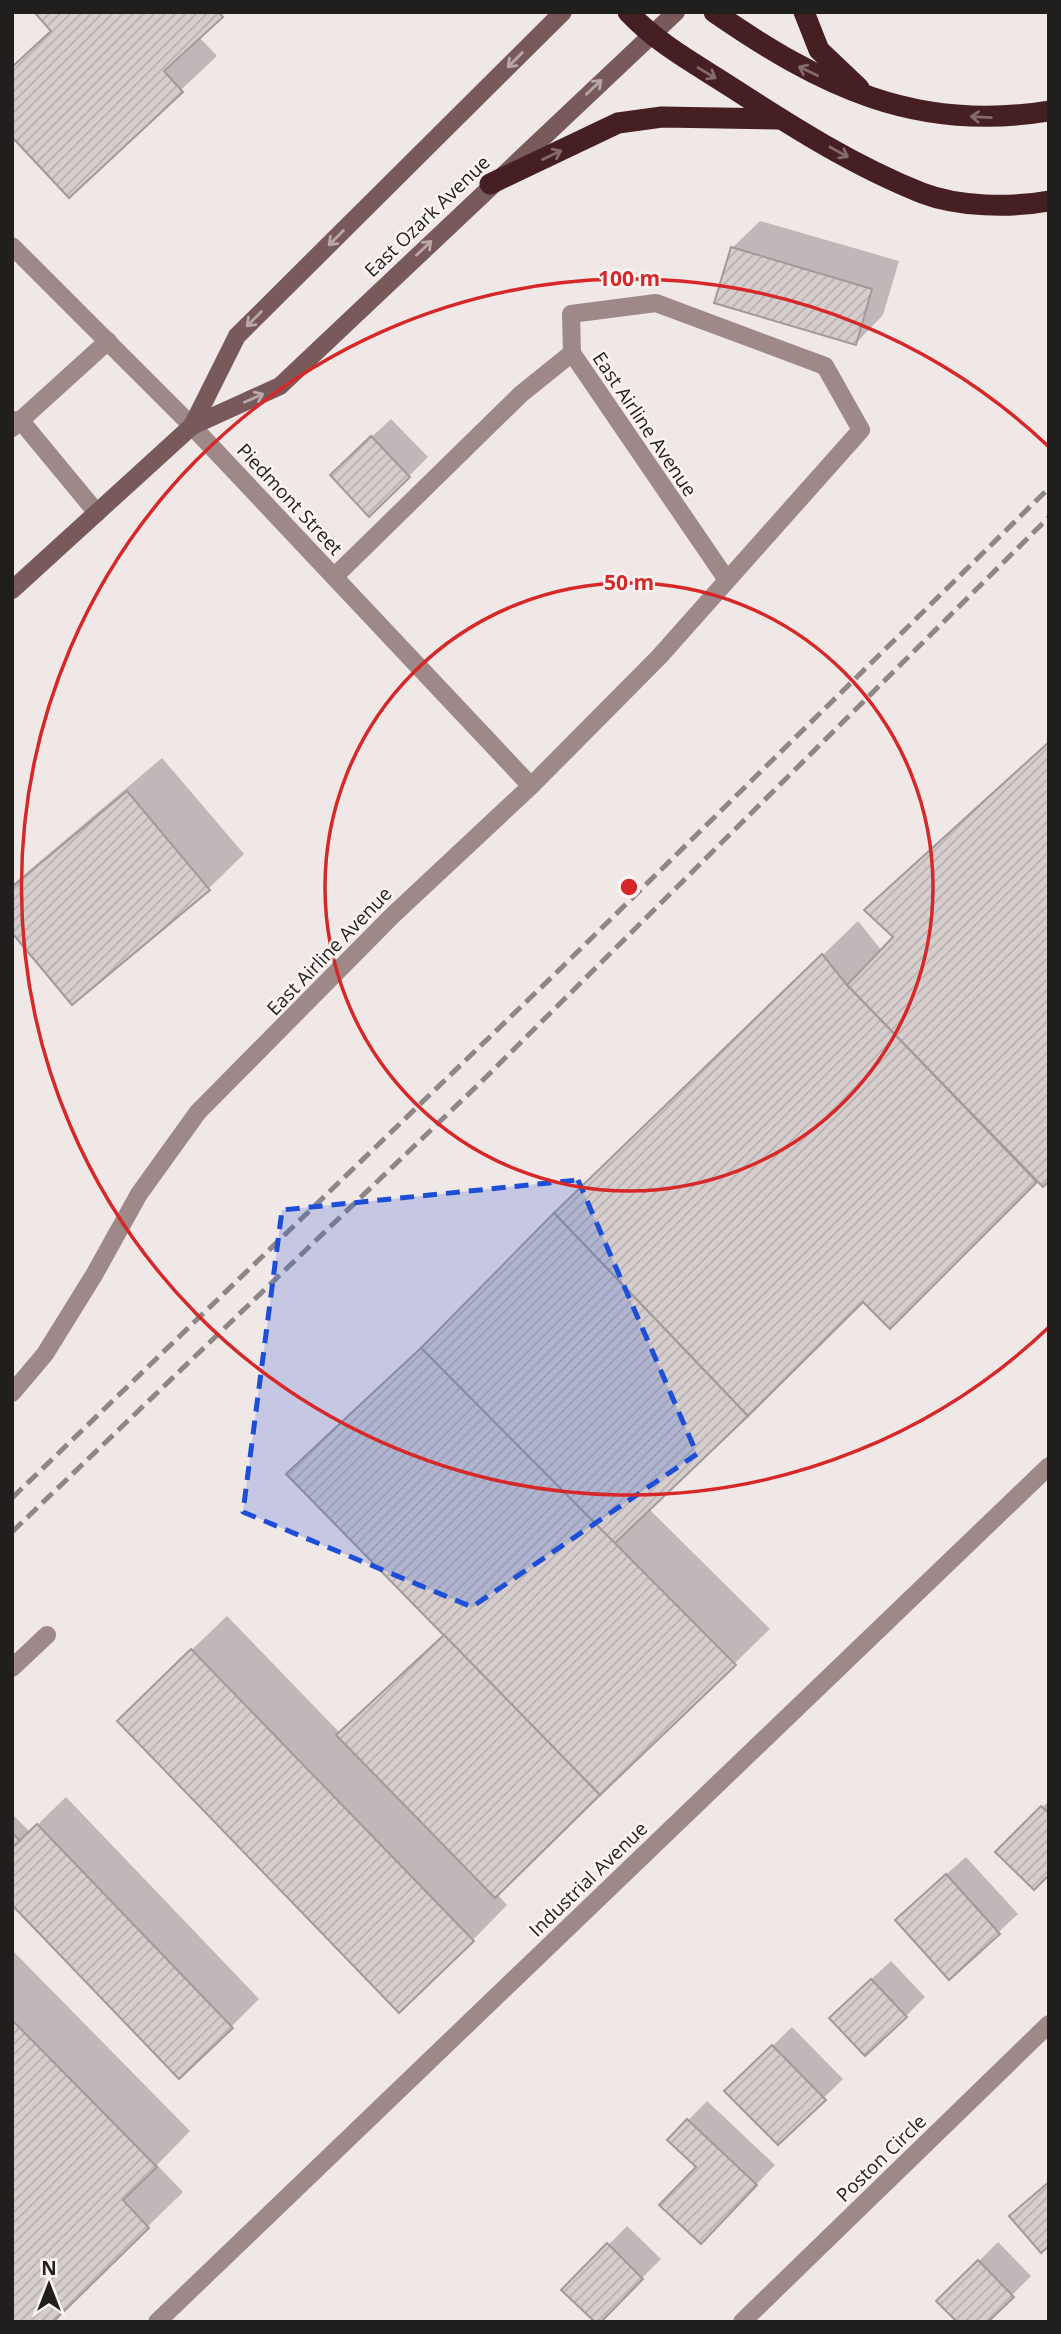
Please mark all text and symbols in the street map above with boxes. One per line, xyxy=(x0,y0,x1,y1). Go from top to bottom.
one-way arrow xyxy=(506,52,523,69)
one-way arrow xyxy=(798,63,819,76)
one-way arrow xyxy=(697,66,717,80)
one-way arrow xyxy=(585,79,602,96)
one-way arrow xyxy=(970,111,993,124)
one-way arrow xyxy=(828,145,848,159)
one-way arrow xyxy=(541,148,562,161)
street label: East Ozark Avenue xyxy=(359,149,495,283)
one-way arrow xyxy=(328,229,345,246)
one-way arrow xyxy=(415,240,432,257)
text: 100 m xyxy=(598,264,660,292)
one-way arrow xyxy=(245,310,262,327)
street label: East Airline Avenue xyxy=(587,346,703,502)
one-way arrow xyxy=(243,391,265,404)
street label: Piedmont Street xyxy=(231,437,349,561)
text: 50 m xyxy=(604,568,654,596)
centre of rings xyxy=(617,875,641,899)
street label: East Airline Avenue xyxy=(261,881,397,1021)
street label: Industrial Avenue xyxy=(523,1816,653,1942)
street label: Poston Circle xyxy=(830,2108,932,2208)
north arrow xyxy=(14,2250,84,2320)
text: N xyxy=(41,2255,57,2281)

